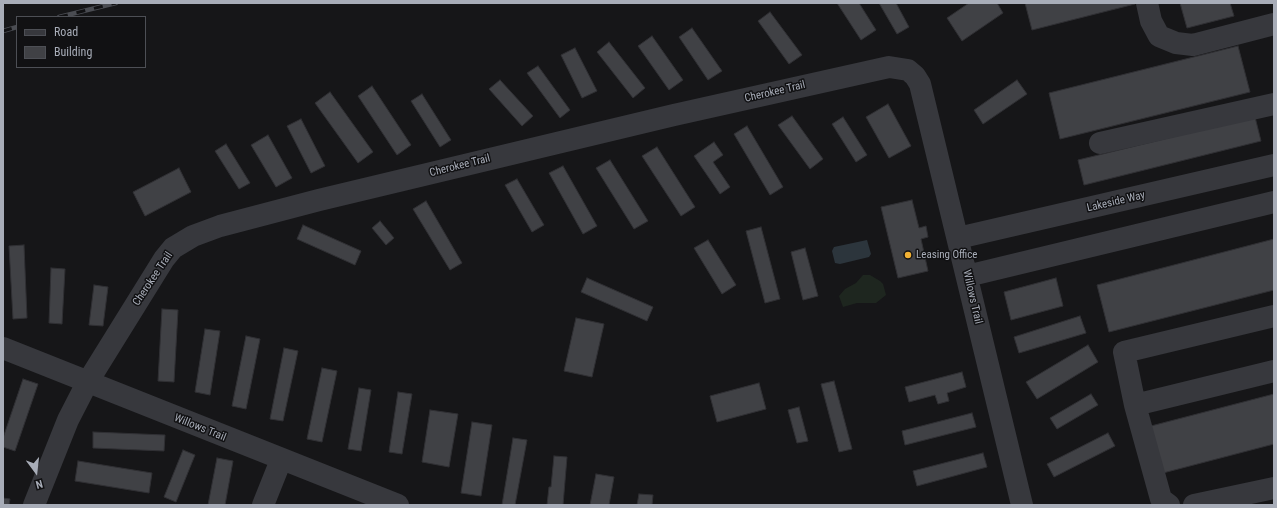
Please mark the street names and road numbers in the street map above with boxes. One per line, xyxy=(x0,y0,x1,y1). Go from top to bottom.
street label: Cherokee Trail xyxy=(743,79,807,105)
street label: Cherokee Trail xyxy=(428,152,492,180)
street label: Lakeside Way xyxy=(1086,189,1146,215)
street label: Cherokee Trail xyxy=(130,250,176,308)
street label: Willows Trail xyxy=(959,269,985,325)
street label: Willows Trail xyxy=(172,412,228,444)

